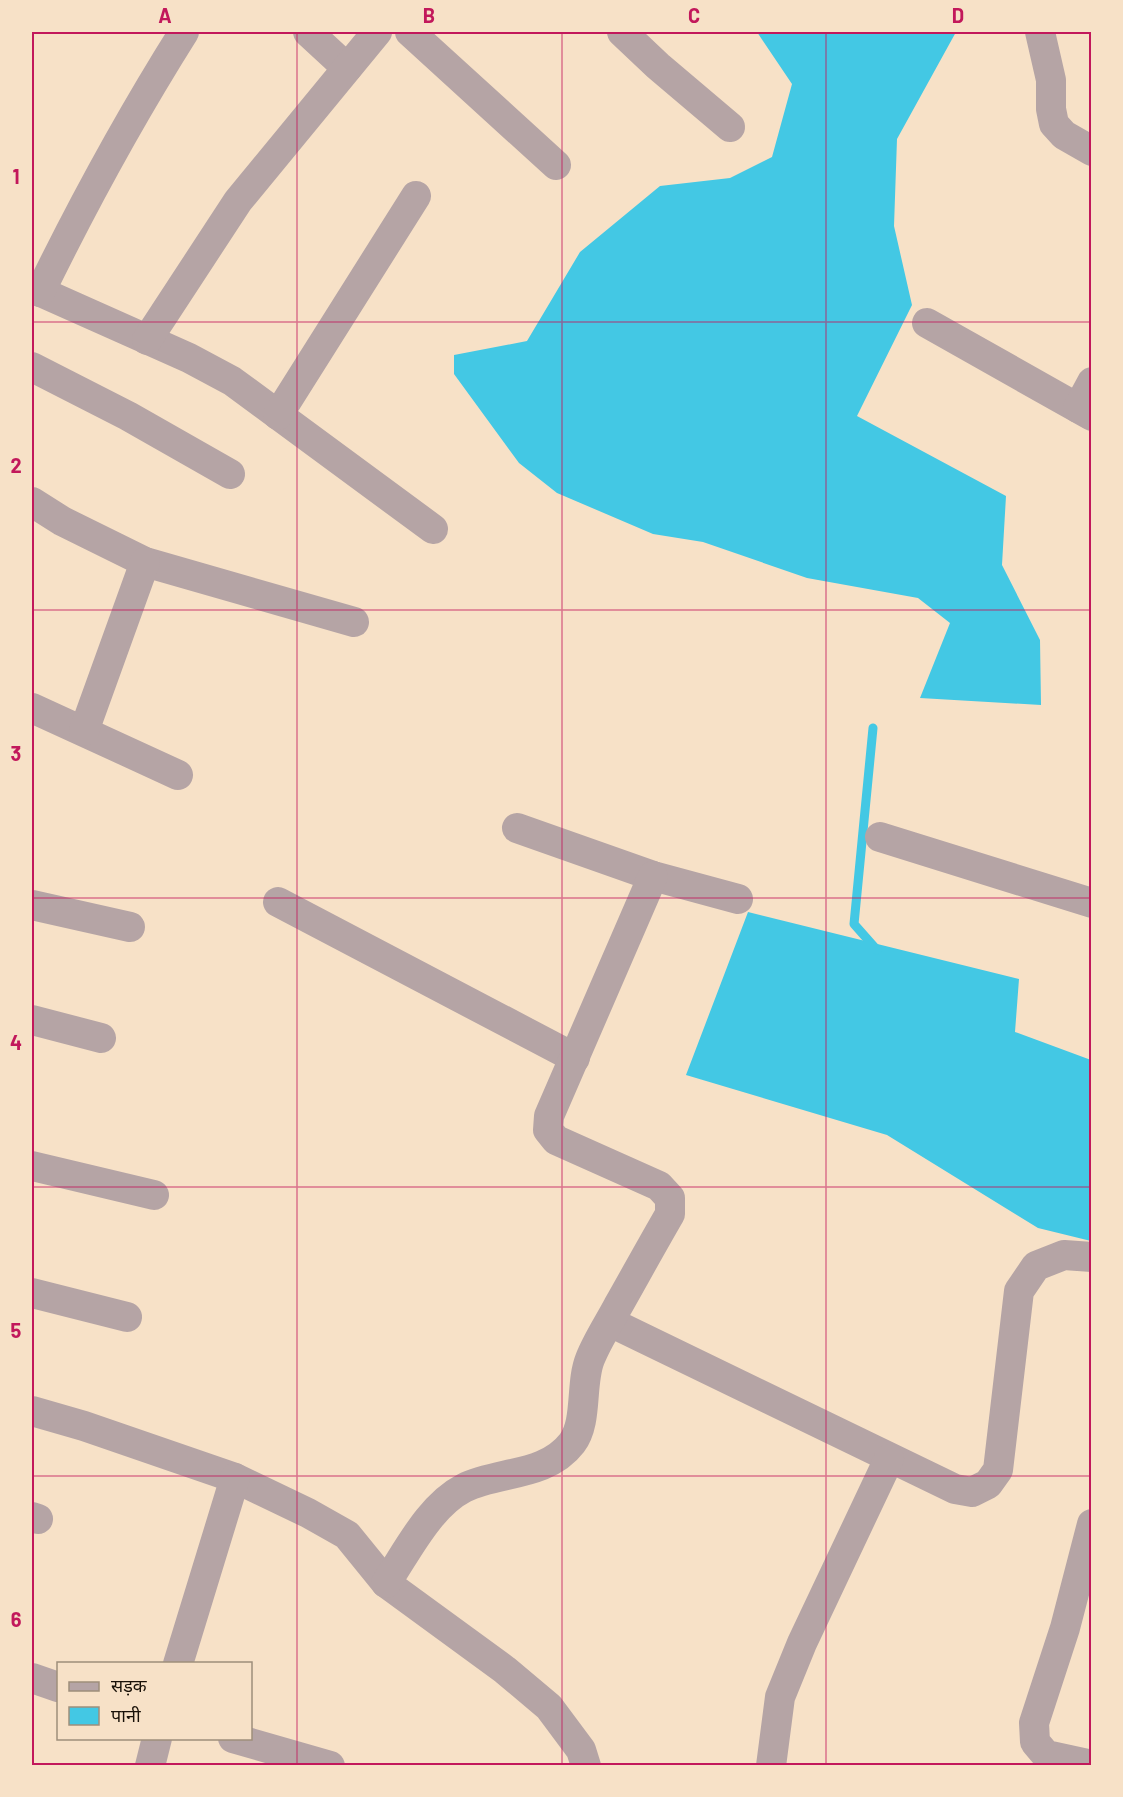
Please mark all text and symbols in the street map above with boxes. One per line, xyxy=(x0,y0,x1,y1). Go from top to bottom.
text: A xyxy=(158,3,172,27)
text: B xyxy=(423,3,435,27)
text: C xyxy=(688,3,700,27)
text: D xyxy=(952,3,964,27)
text: 1 xyxy=(12,164,20,188)
text: 2 xyxy=(10,453,22,477)
text: 3 xyxy=(11,741,21,765)
text: 4 xyxy=(10,1030,22,1054)
text: 5 xyxy=(11,1318,22,1342)
text: 6 xyxy=(11,1607,22,1631)
legend xyxy=(57,1662,252,1740)
text: सड़क xyxy=(111,1674,148,1696)
text: पानी xyxy=(111,1704,141,1726)

